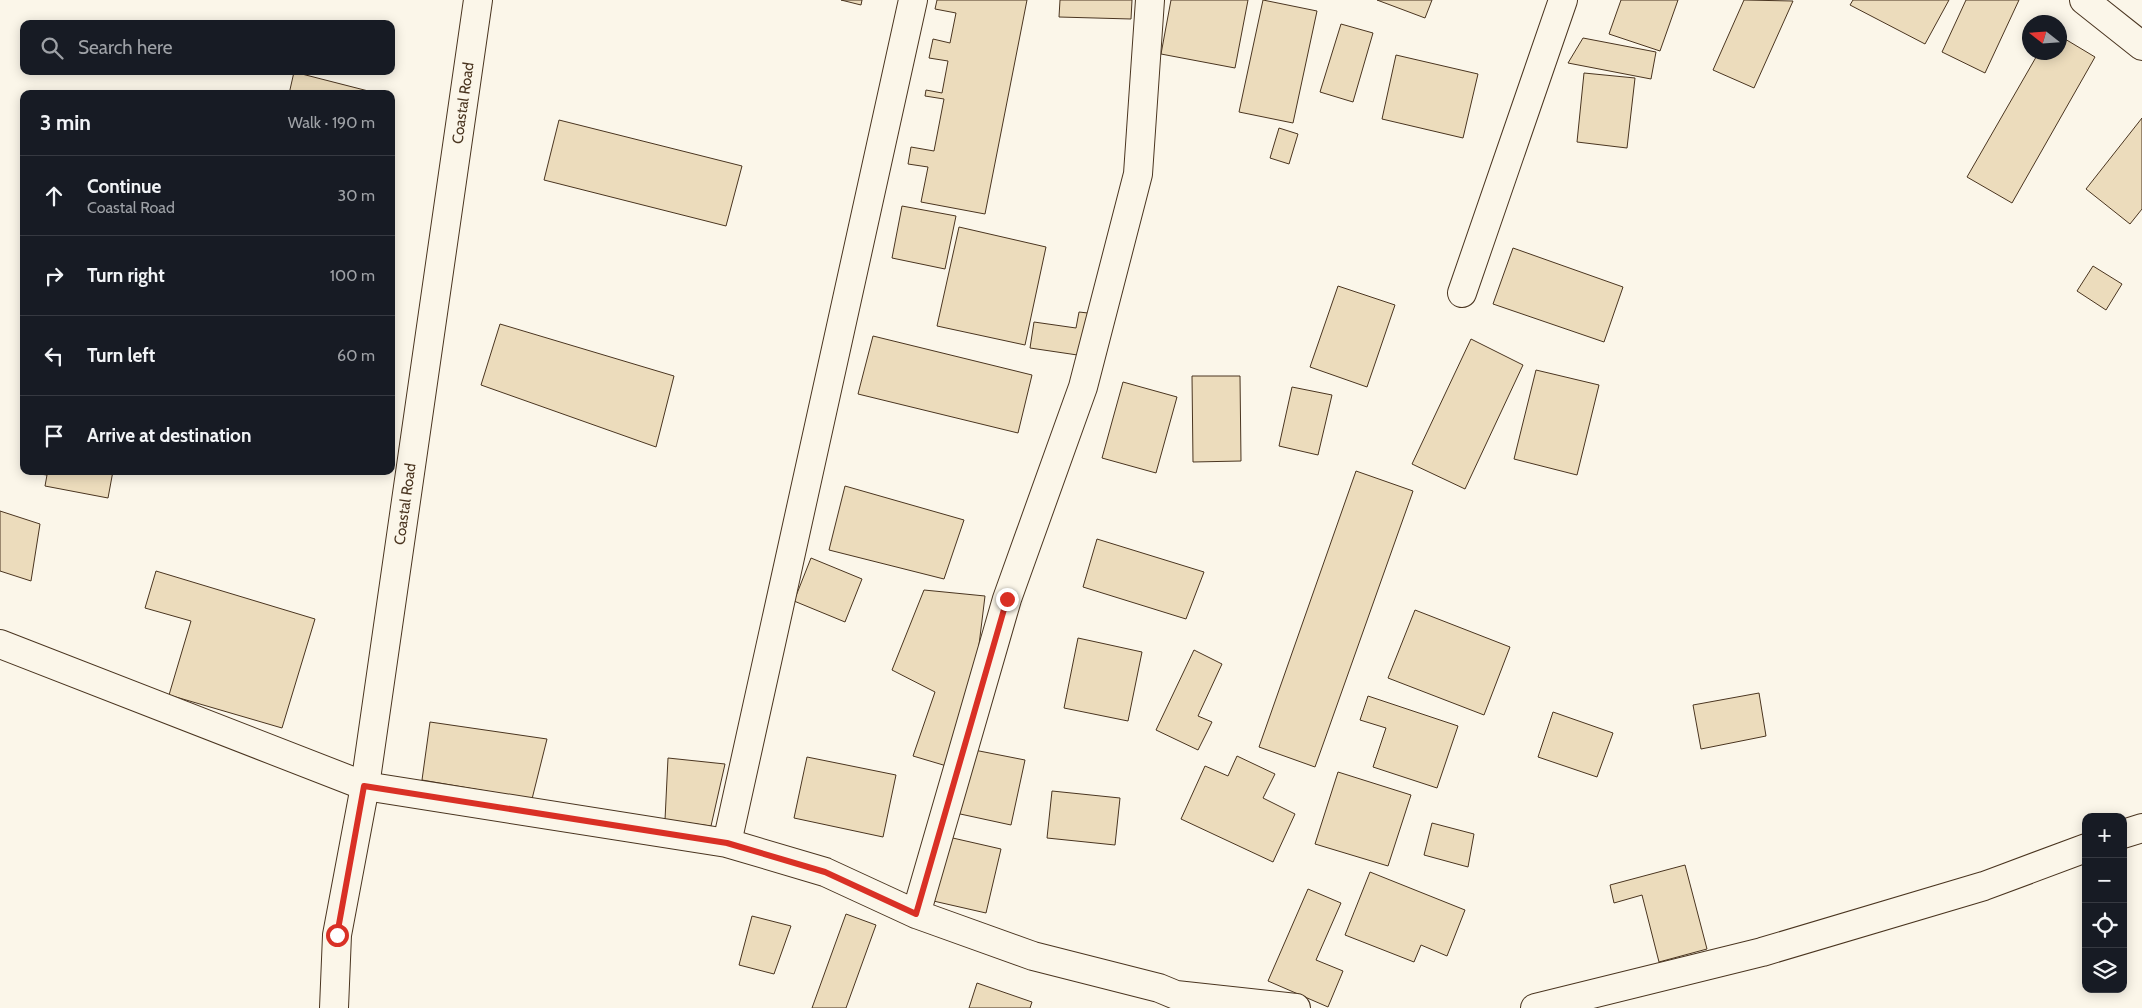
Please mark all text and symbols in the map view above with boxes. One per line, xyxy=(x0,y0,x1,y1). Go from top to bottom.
north arrow xyxy=(2022,15,2067,60)
search box xyxy=(20,20,395,75)
icon: search xyxy=(38,34,66,62)
text: Search here xyxy=(78,36,172,59)
street label: Coastal Road xyxy=(448,61,478,145)
text: 3 min xyxy=(40,110,91,135)
text: Walk · 190 m xyxy=(288,113,375,132)
text: Continue xyxy=(87,175,161,198)
icon: ahead xyxy=(40,182,68,210)
text: 30 m xyxy=(338,186,375,205)
text: Coastal Road xyxy=(87,198,175,217)
icon: right xyxy=(40,262,68,290)
text: Turn right xyxy=(87,264,165,287)
text: 100 m xyxy=(330,266,375,285)
icon: left xyxy=(40,342,68,370)
text: Turn left xyxy=(87,344,155,367)
text: 60 m xyxy=(337,346,375,365)
icon: arrive xyxy=(40,422,68,450)
text: Arrive at destination xyxy=(87,424,251,447)
street label: Coastal Road xyxy=(390,462,420,546)
route end xyxy=(996,588,1019,611)
map controls xyxy=(2082,813,2127,993)
button: + xyxy=(2082,813,2127,858)
button: − xyxy=(2082,858,2127,903)
button: locate xyxy=(2082,903,2127,948)
route start xyxy=(326,924,349,947)
button: layers xyxy=(2082,948,2127,993)

